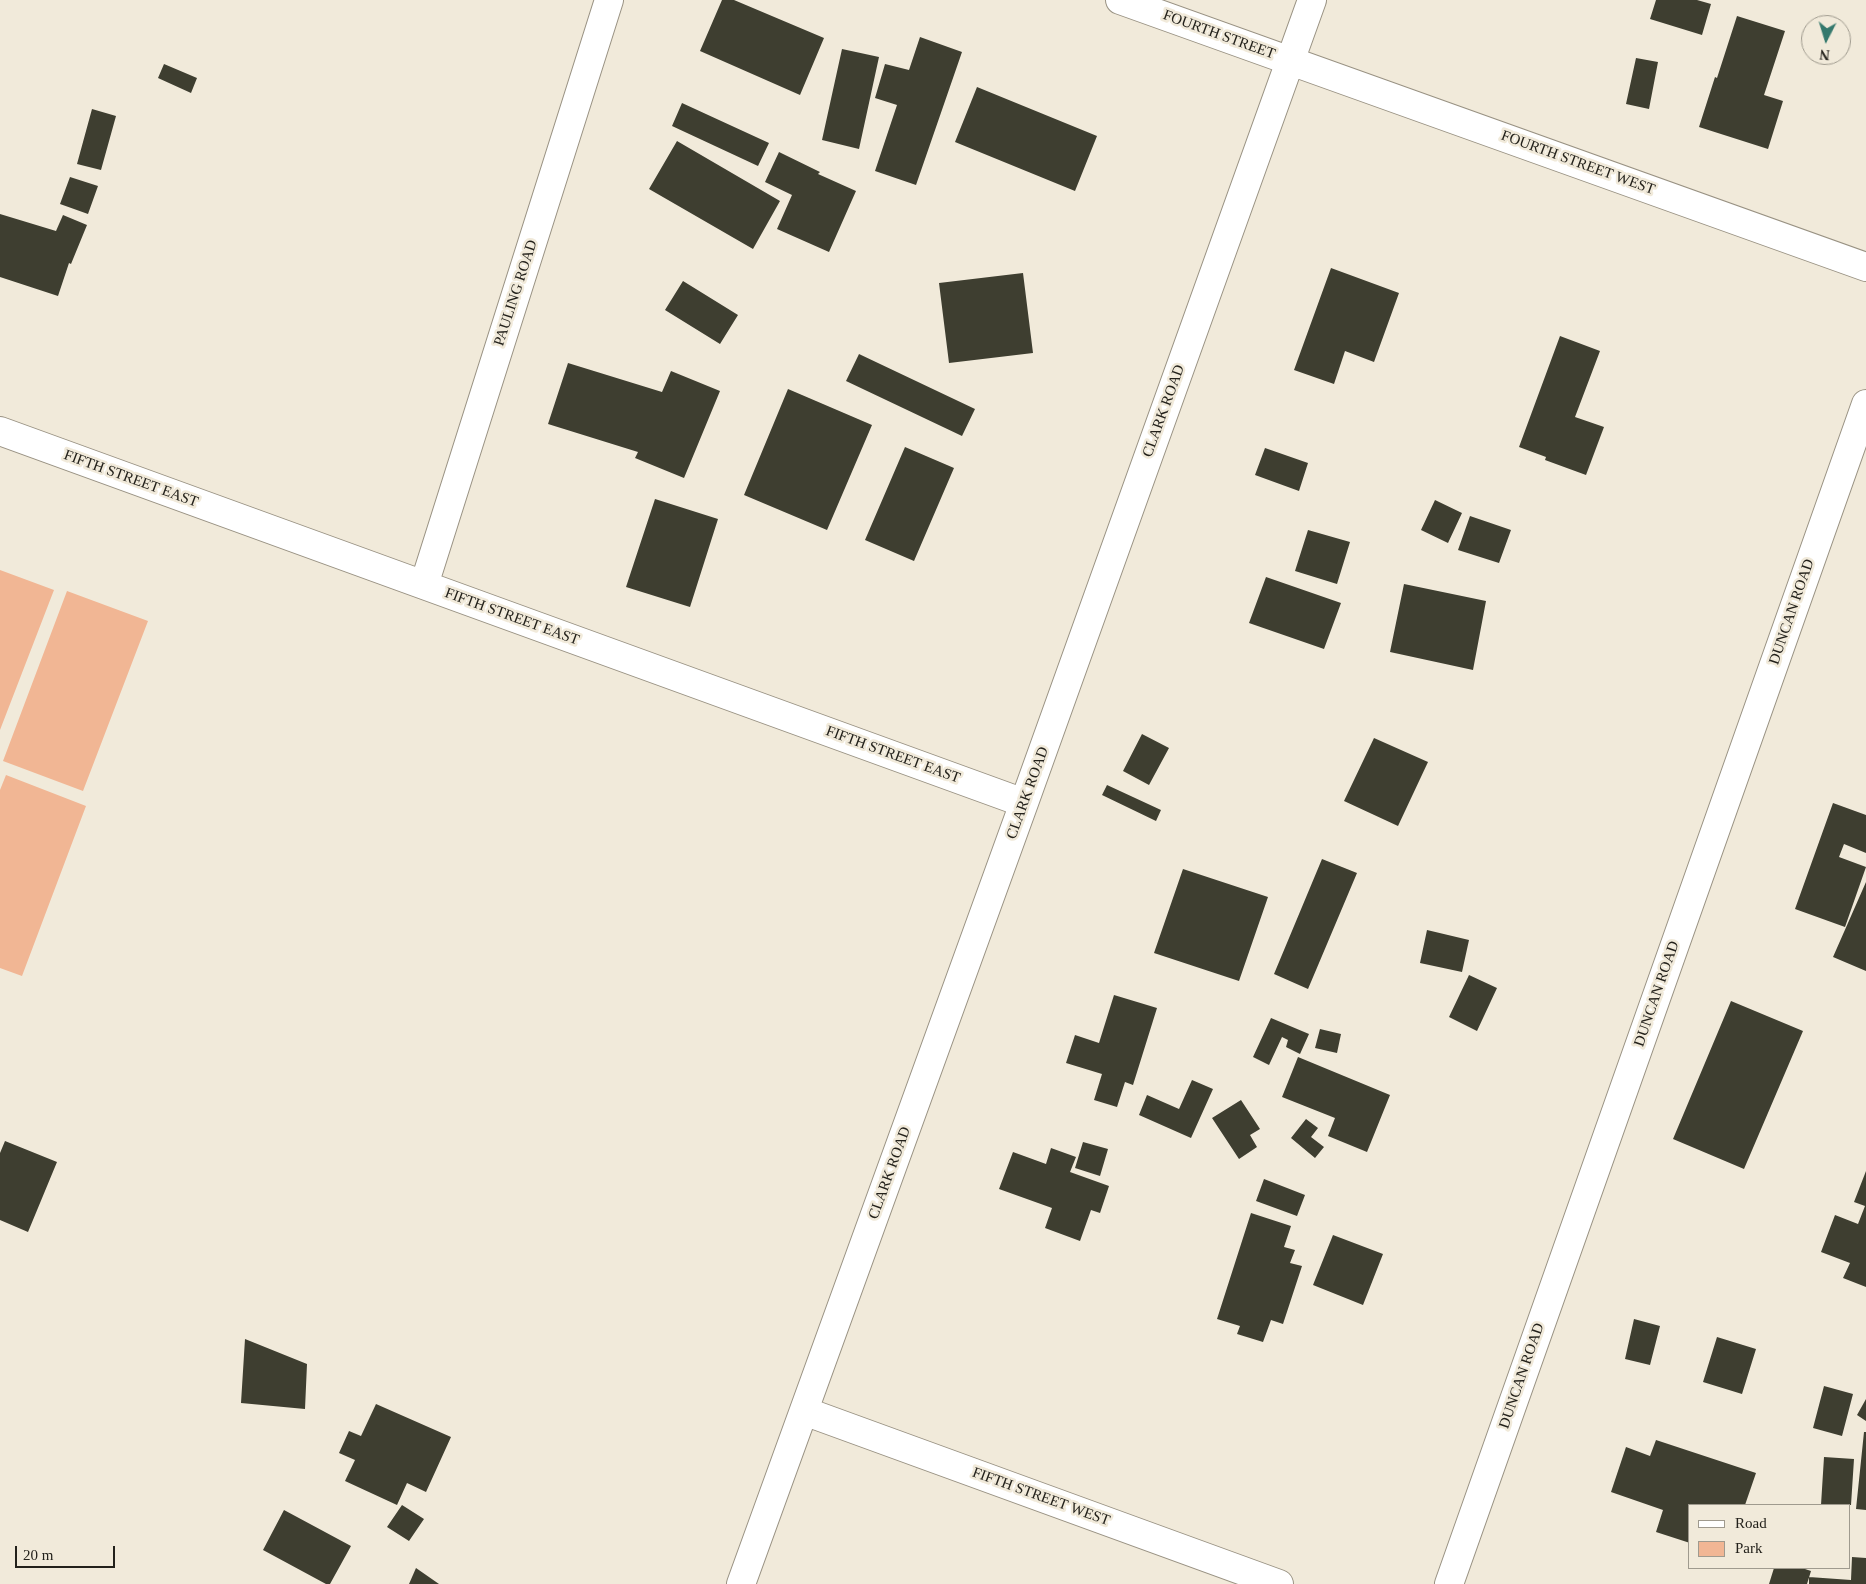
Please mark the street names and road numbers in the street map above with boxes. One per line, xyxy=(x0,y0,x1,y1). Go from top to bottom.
street label: FOURTH STREET xyxy=(1161,6,1277,64)
street label: FOURTH STREET WEST xyxy=(1499,127,1657,199)
street label: PAULING ROAD xyxy=(490,238,542,348)
street label: CLARK ROAD xyxy=(1139,362,1189,460)
street label: FIFTH STREET EAST xyxy=(61,446,201,512)
street label: DUNCAN ROAD xyxy=(1766,557,1818,667)
street label: FIFTH STREET EAST xyxy=(442,584,582,650)
street label: FIFTH STREET EAST xyxy=(823,722,963,788)
street label: CLARK ROAD xyxy=(1003,744,1053,842)
street label: DUNCAN ROAD xyxy=(1631,939,1683,1049)
street label: CLARK ROAD xyxy=(865,1124,915,1222)
street label: DUNCAN ROAD xyxy=(1496,1321,1548,1431)
street label: FIFTH STREET WEST xyxy=(970,1464,1112,1530)

